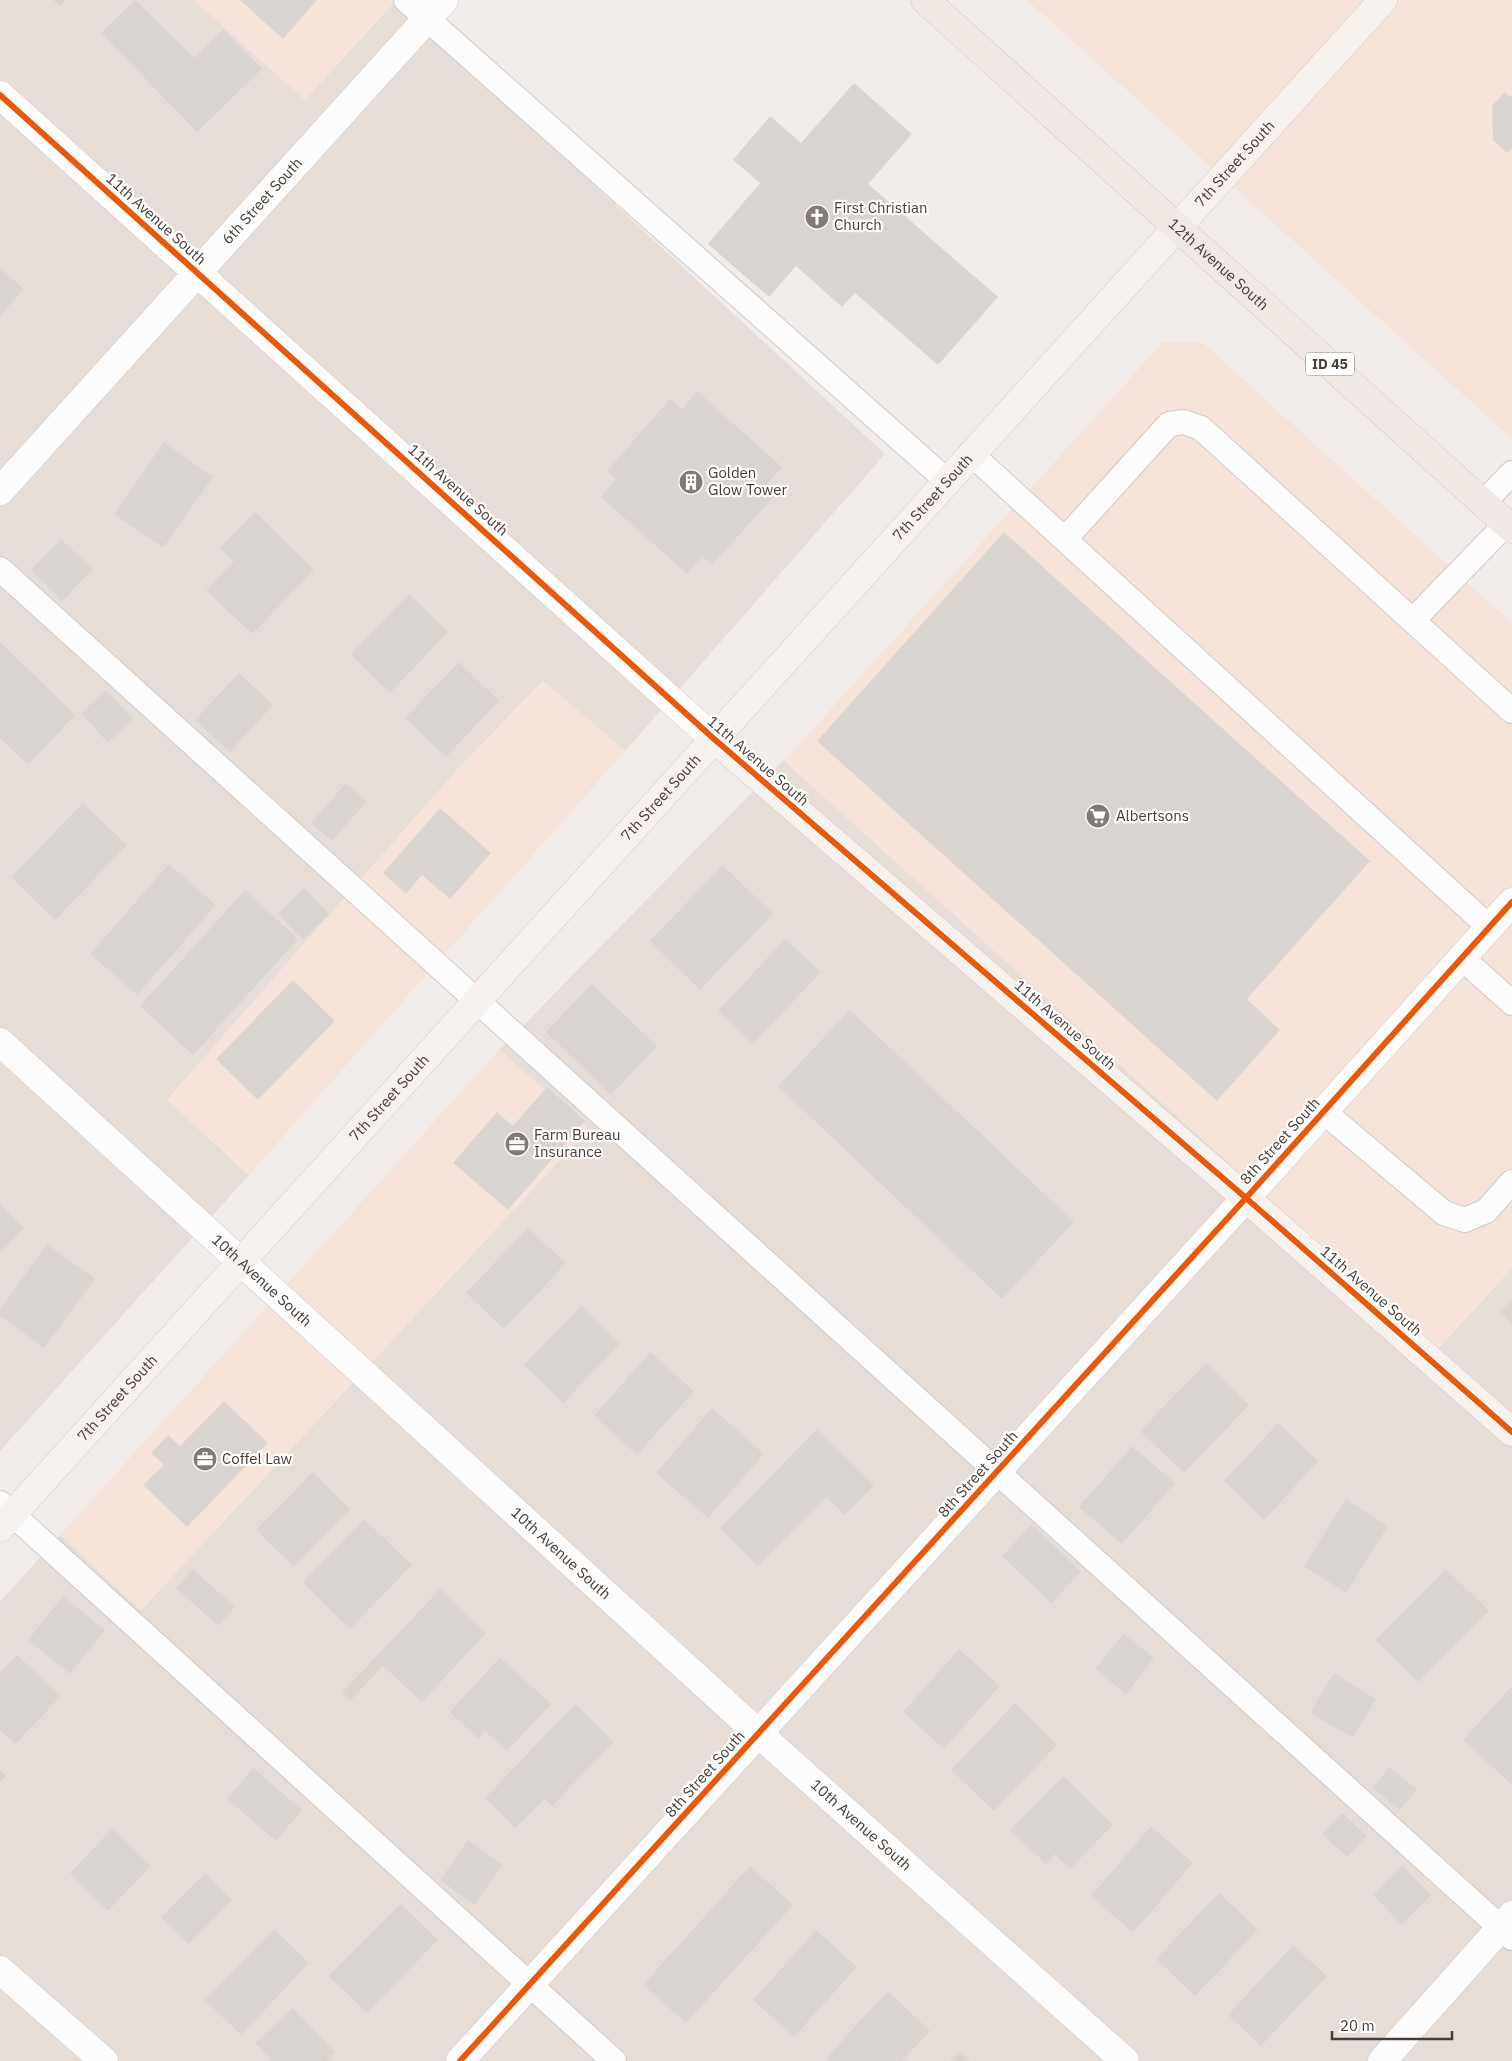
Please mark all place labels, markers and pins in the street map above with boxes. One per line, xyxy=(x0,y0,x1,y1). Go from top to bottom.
place label: First Christian Church xyxy=(834,198,927,234)
church icon: First Christian Church xyxy=(804,204,830,230)
place label: Golden Glow Tower xyxy=(708,463,788,499)
building icon: Golden Glow Tower xyxy=(678,469,704,495)
supermarket icon: Albertsons xyxy=(1085,803,1111,829)
place label: Albertsons xyxy=(1116,806,1189,825)
place label: Farm Bureau Insurance xyxy=(534,1125,620,1161)
office icon: Farm Bureau Insurance xyxy=(504,1131,530,1157)
office icon: Coffel Law xyxy=(192,1446,218,1472)
place label: Coffel Law xyxy=(222,1449,293,1468)

